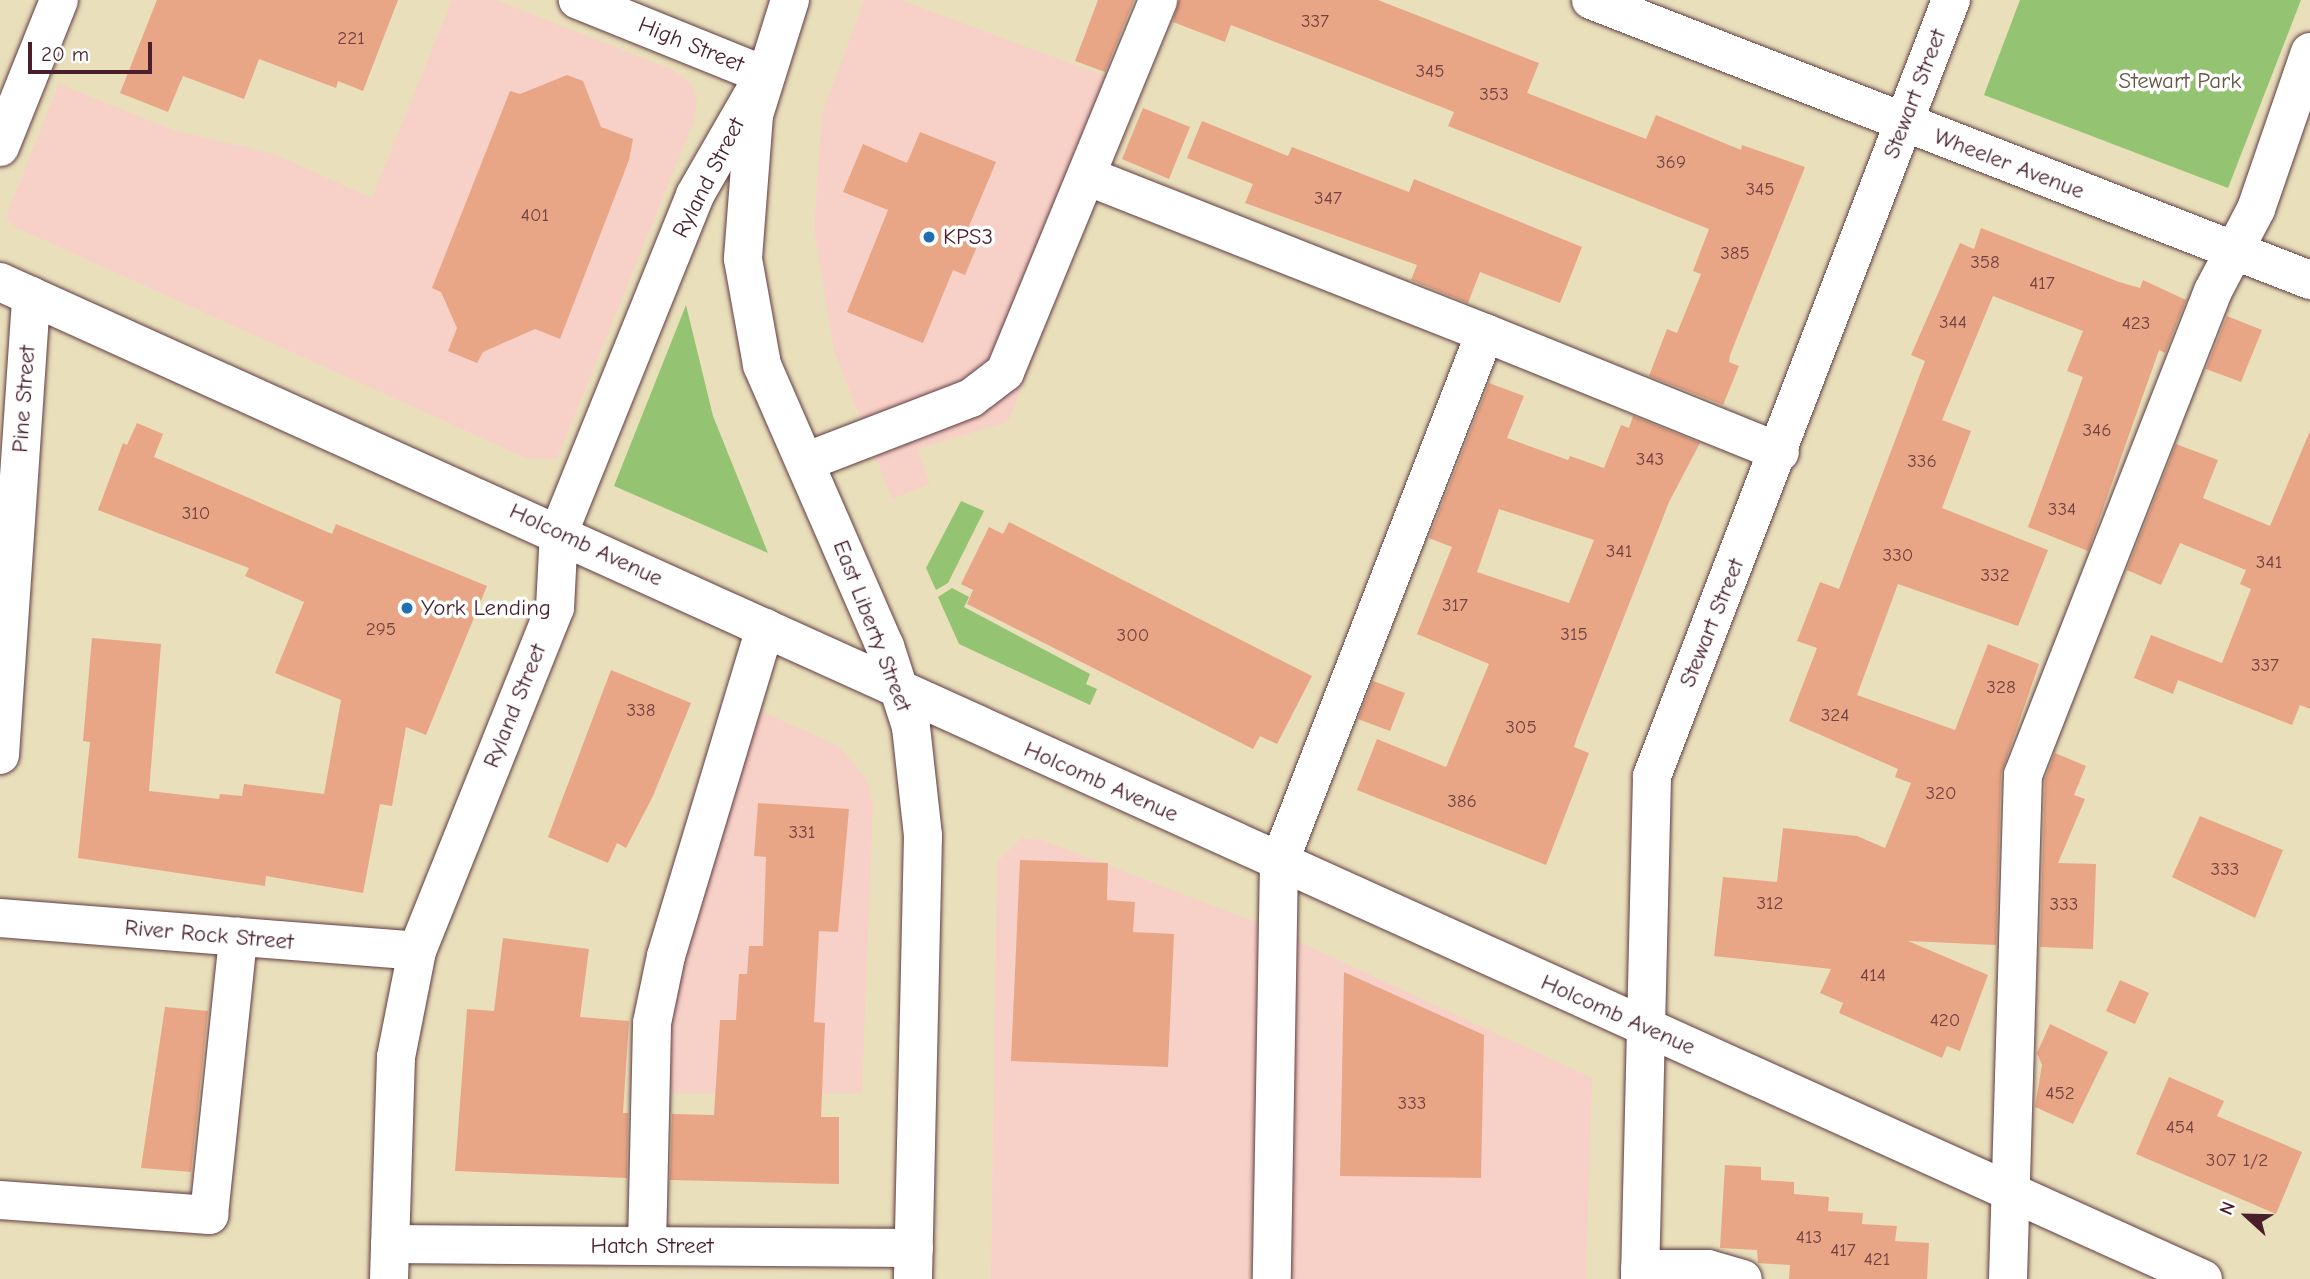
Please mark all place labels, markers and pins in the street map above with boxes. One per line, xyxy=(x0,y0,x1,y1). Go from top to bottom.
place label: KPS3 xyxy=(943,223,993,251)
marker: KPS3 xyxy=(921,229,937,245)
place label: York Lending xyxy=(421,594,551,622)
marker: York Lending xyxy=(399,600,415,616)

